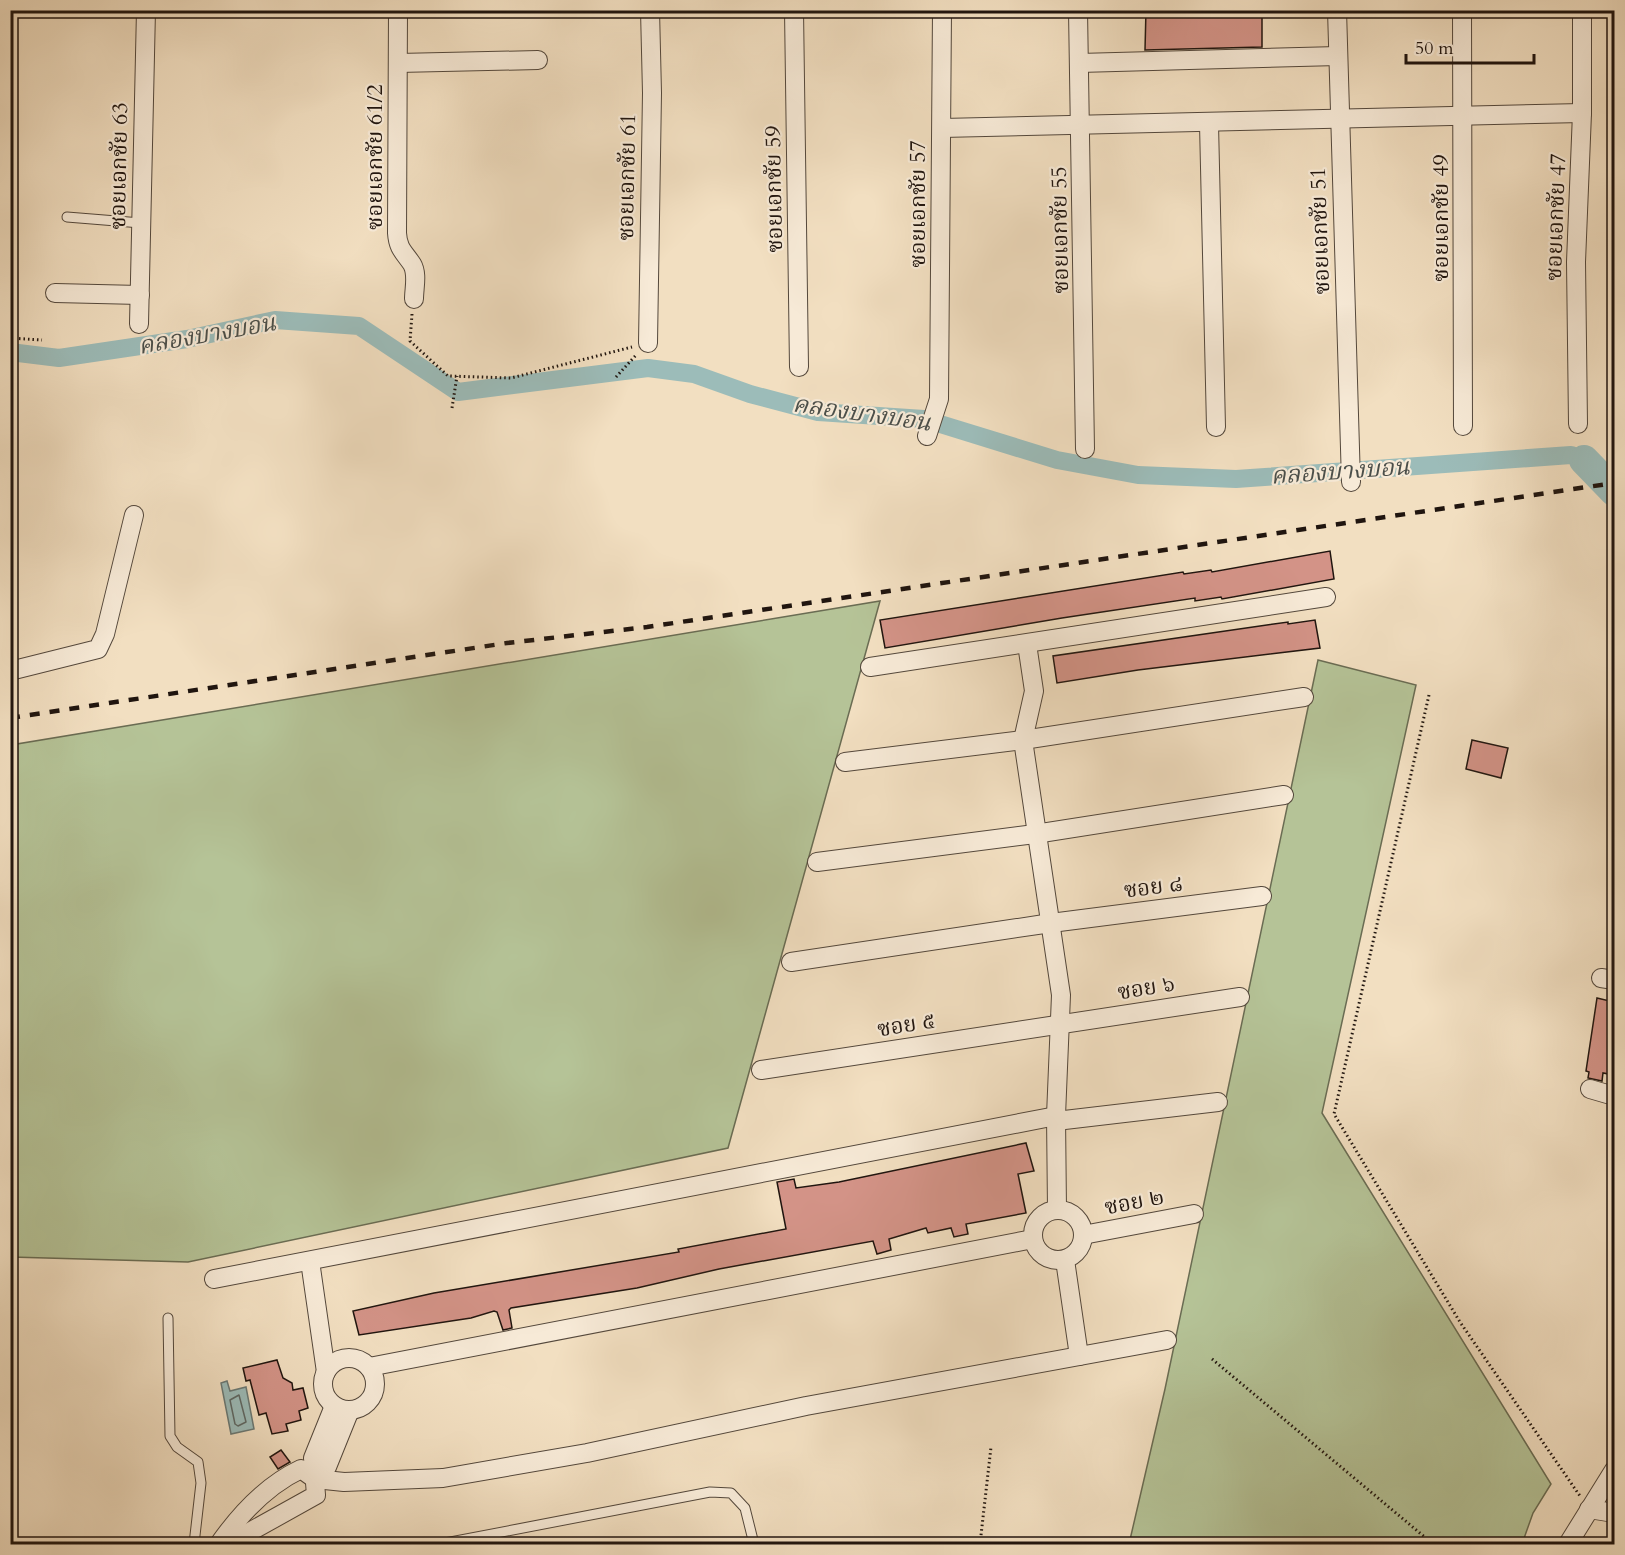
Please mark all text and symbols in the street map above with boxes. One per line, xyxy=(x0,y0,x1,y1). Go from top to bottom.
scale bar xyxy=(1406,27,1534,65)
text: 50 m xyxy=(1415,36,1454,61)
street label: ซอยเอกชัย 61/2 xyxy=(360,84,390,230)
street label: ซอยเอกชัย 63 xyxy=(103,102,135,230)
street label: ซอยเอกชัย 61 xyxy=(611,113,643,241)
street label: ซอยเอกชัย 59 xyxy=(758,125,790,253)
street label: ซอยเอกชัย 57 xyxy=(903,140,933,268)
street label: ซอยเอกชัย 47 xyxy=(1539,153,1573,281)
street label: ซอยเอกชัย 49 xyxy=(1426,154,1456,282)
street label: ซอยเอกชัย 55 xyxy=(1044,166,1076,294)
street label: ซอยเอกชัย 51 xyxy=(1303,167,1337,295)
water label: คลองบางบอน xyxy=(136,306,279,363)
water label: คลองบางบอน xyxy=(791,387,933,440)
water label: คลองบางบอน xyxy=(1269,450,1411,493)
street label: ซอย ๘ xyxy=(1122,869,1184,905)
street label: ซอย ๖ xyxy=(1115,969,1177,1007)
street label: ซอย ๕ xyxy=(875,1006,937,1044)
street label: ซอย ๒ xyxy=(1102,1182,1166,1222)

